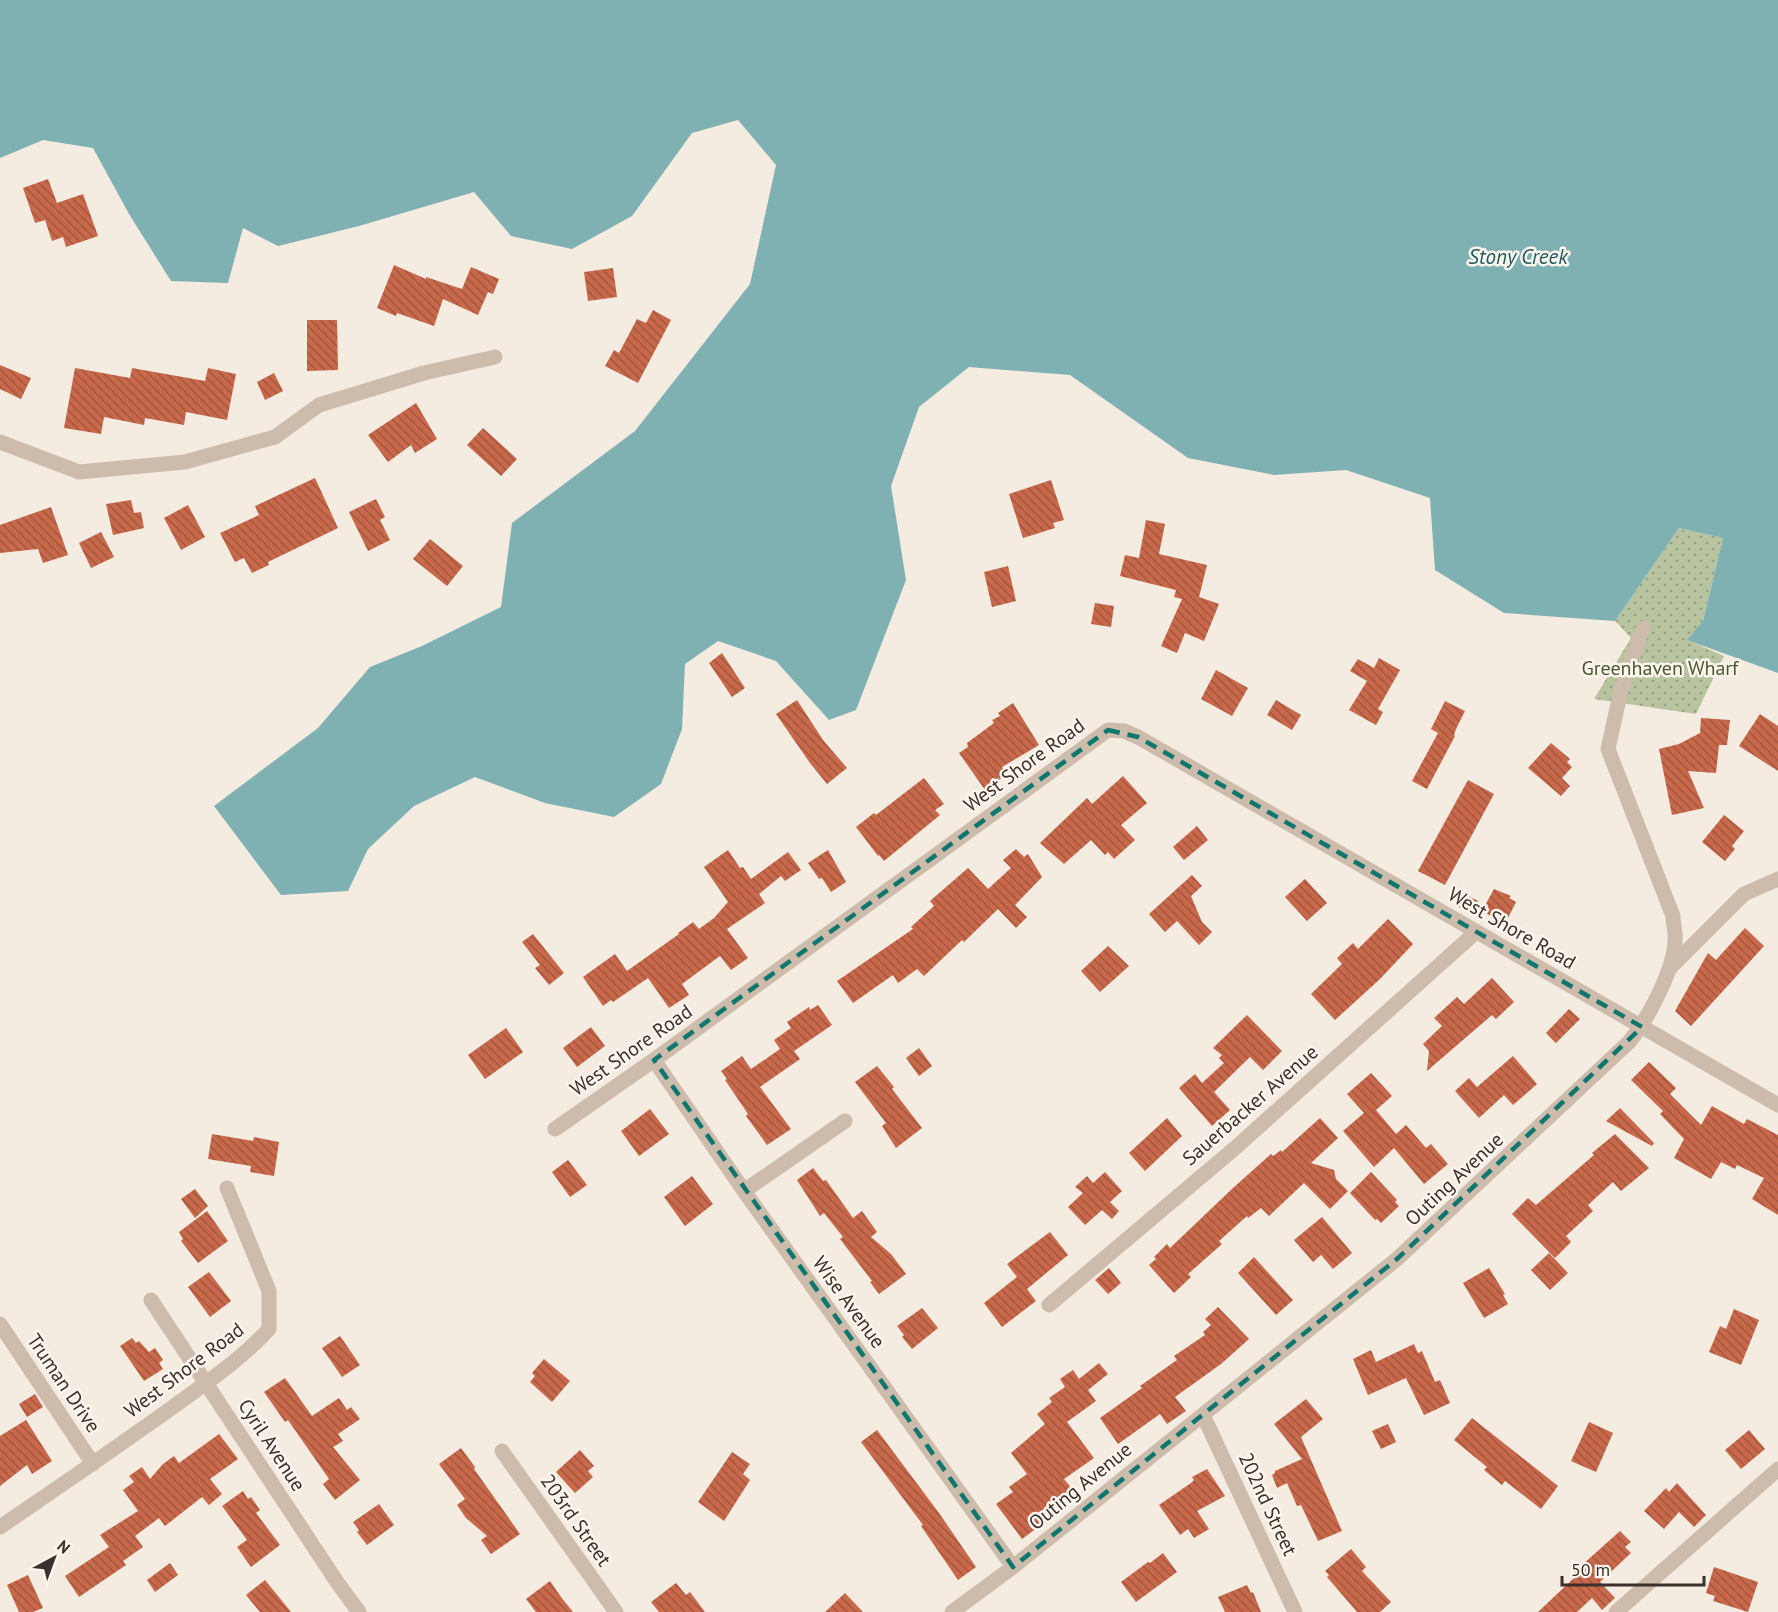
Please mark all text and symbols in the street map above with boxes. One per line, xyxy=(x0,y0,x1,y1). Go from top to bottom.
water label: Stony Creek xyxy=(1468,243,1569,270)
park label: Greenhaven Wharf xyxy=(1581,655,1740,681)
street label: West Shore Road xyxy=(958,712,1090,818)
street label: West Shore Road xyxy=(1443,881,1581,975)
street label: West Shore Road xyxy=(565,998,697,1102)
street label: Sauerbacker Avenue xyxy=(1177,1039,1323,1171)
street label: Outing Avenue xyxy=(1399,1127,1509,1231)
street label: Wise Avenue xyxy=(807,1251,891,1353)
street label: West Shore Road xyxy=(119,1316,249,1424)
street label: Truman Drive xyxy=(21,1329,107,1437)
street label: Cyril Avenue xyxy=(232,1394,312,1496)
street label: Outing Avenue xyxy=(1023,1436,1137,1536)
street label: 202nd Street xyxy=(1233,1448,1303,1560)
street label: 203rd Street xyxy=(535,1469,617,1571)
north arrow xyxy=(24,1528,84,1588)
text: N xyxy=(53,1536,74,1558)
scale bar xyxy=(1562,1549,1704,1587)
text: 50 m xyxy=(1571,1558,1610,1581)

